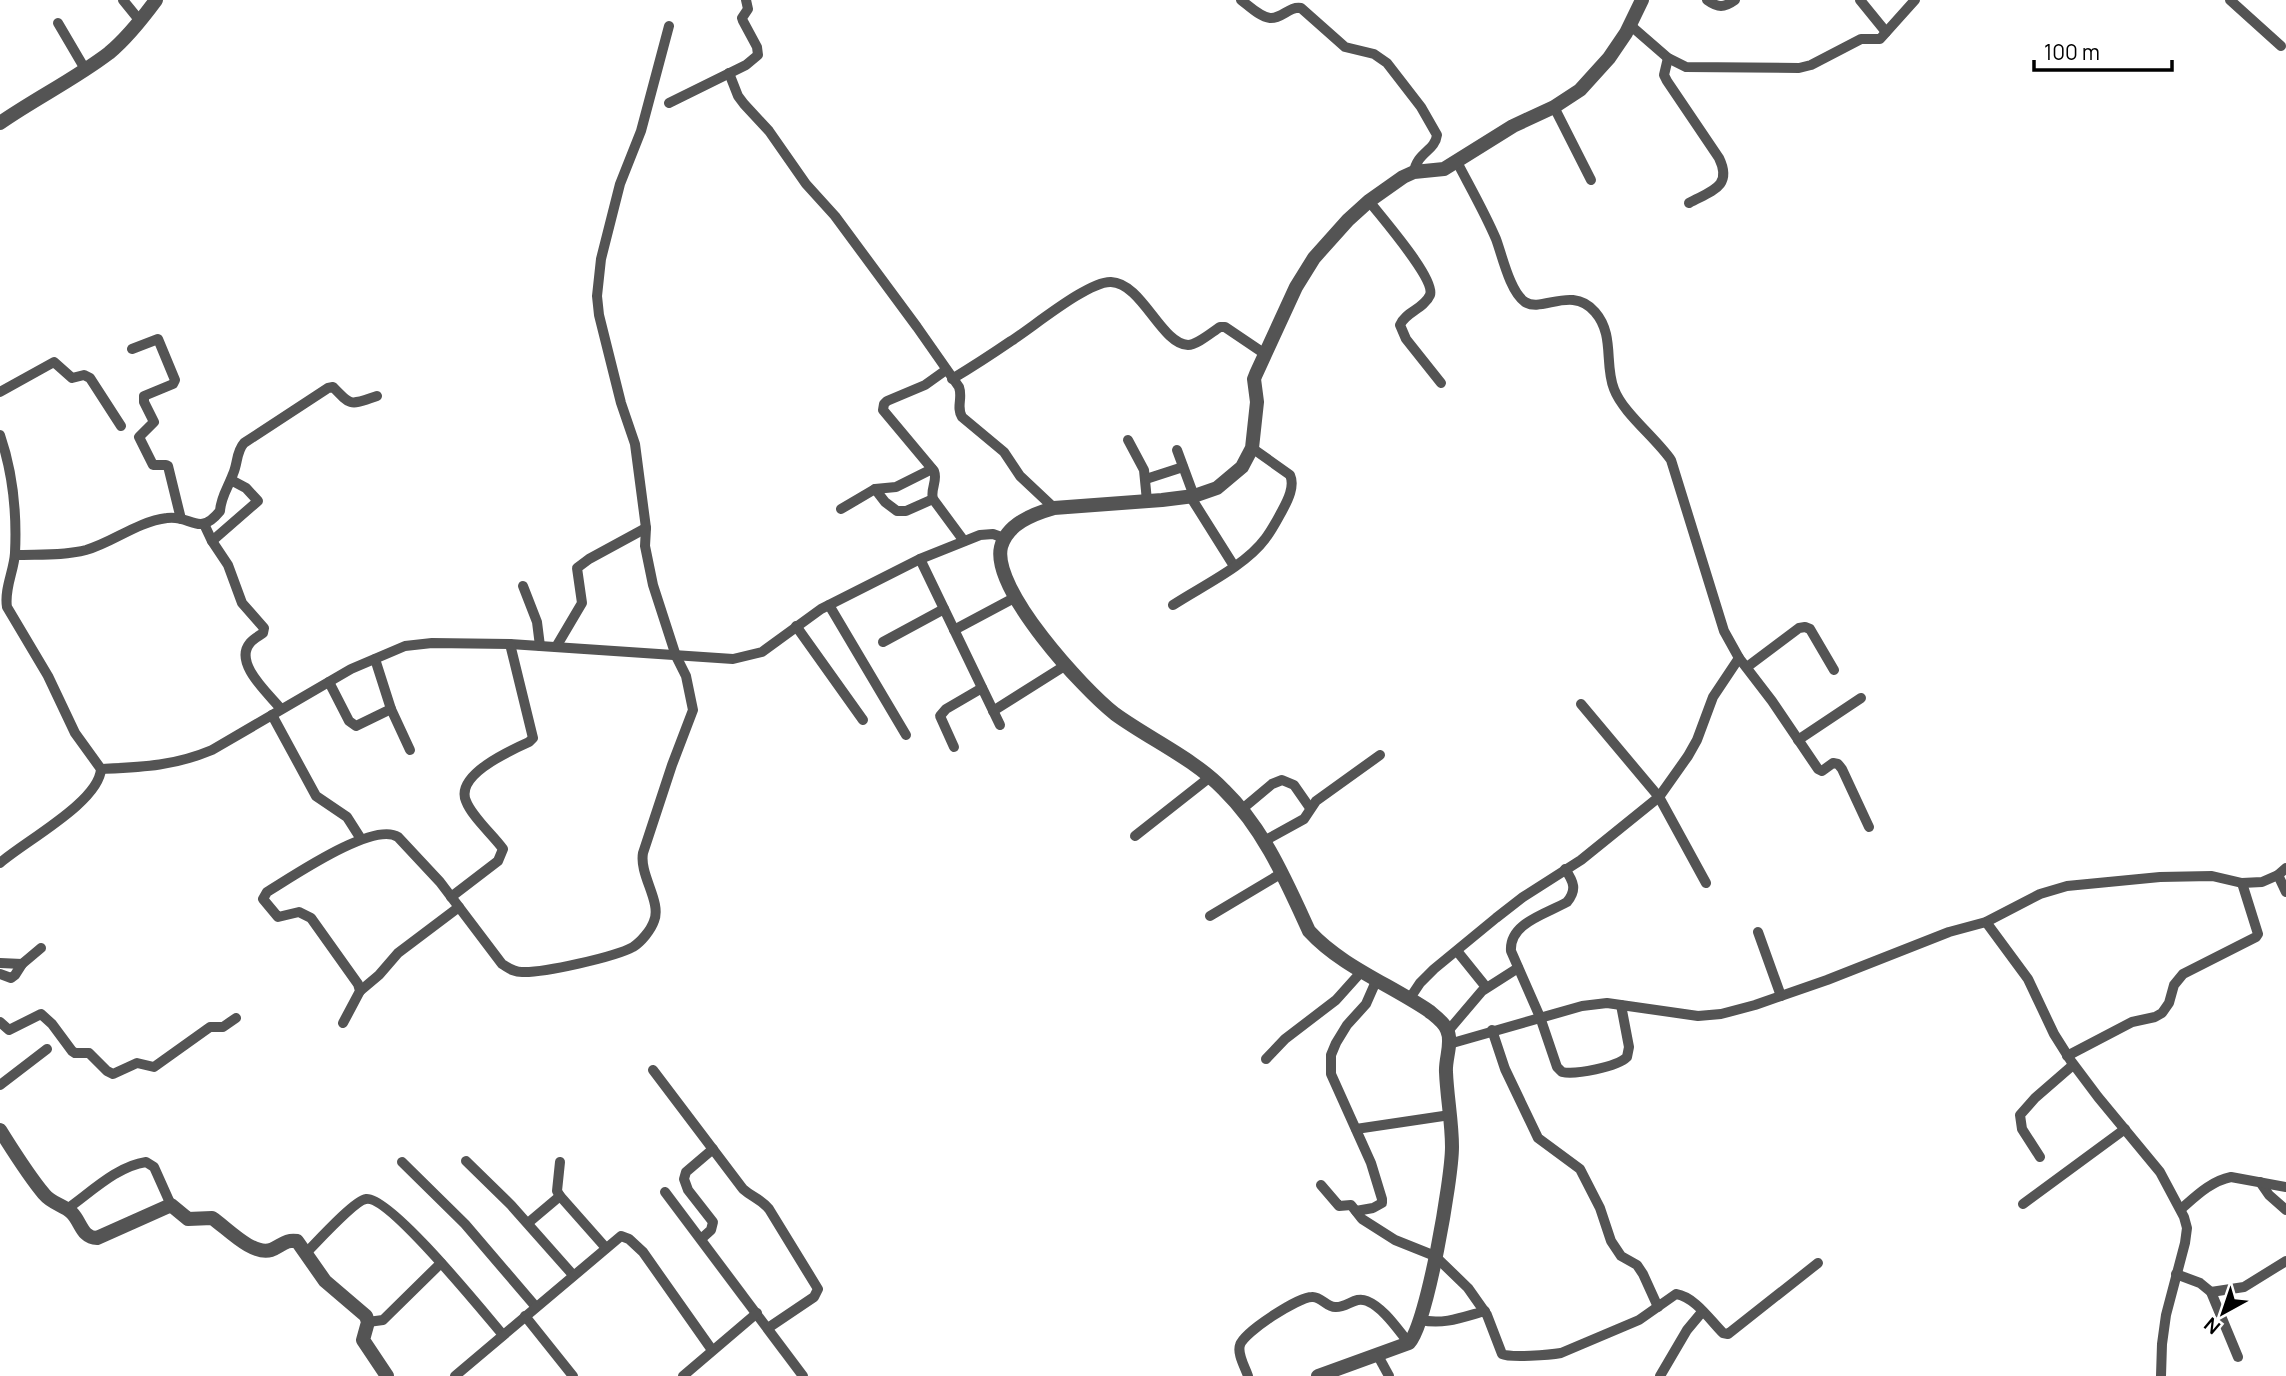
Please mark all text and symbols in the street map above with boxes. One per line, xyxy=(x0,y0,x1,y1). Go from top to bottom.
scale bar xyxy=(2034,28,2172,72)
text: 100 m xyxy=(2044,38,2100,66)
north arrow xyxy=(2188,1278,2258,1348)
text: N xyxy=(2198,1312,2226,1340)

